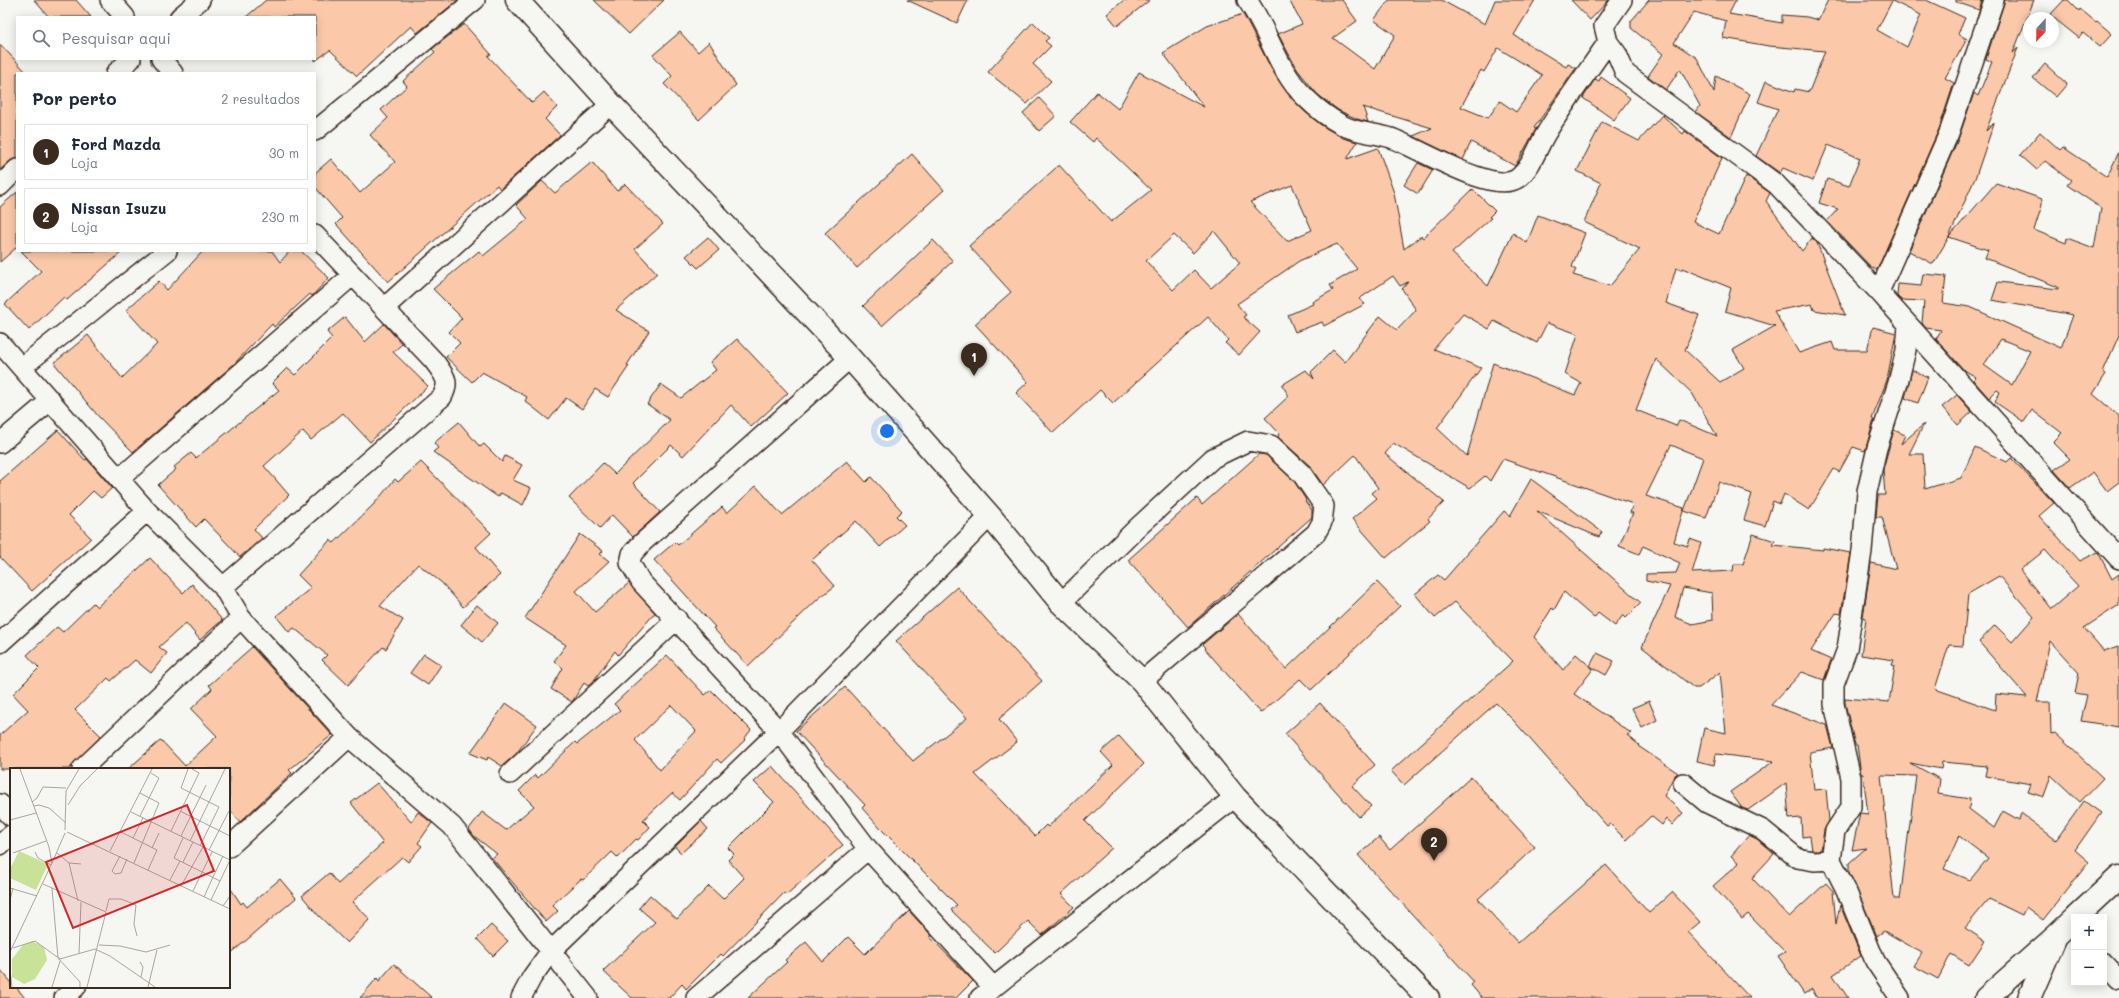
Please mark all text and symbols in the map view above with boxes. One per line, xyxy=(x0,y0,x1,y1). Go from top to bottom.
north arrow xyxy=(2023,12,2059,48)
search box xyxy=(16,16,316,60)
icon: search xyxy=(30,27,52,49)
text: Pesquisar aqui xyxy=(62,28,171,48)
text: Por perto xyxy=(32,87,116,109)
text: 2 resultados xyxy=(221,90,300,107)
text: Ford Mazda xyxy=(71,134,161,154)
text: 1 xyxy=(43,144,49,161)
text: 30 m xyxy=(269,144,299,161)
text: Loja xyxy=(71,154,98,171)
text: Nissan Isuzu xyxy=(71,198,167,218)
text: 2 xyxy=(42,208,50,225)
text: 230 m xyxy=(262,208,299,225)
text: Loja xyxy=(71,218,98,235)
pin: 1 xyxy=(961,343,987,376)
your location xyxy=(877,421,897,441)
inset map xyxy=(10,768,230,988)
pin: 2 xyxy=(1421,828,1447,861)
map controls xyxy=(2071,914,2107,986)
button: + xyxy=(2071,914,2107,950)
button: − xyxy=(2071,950,2107,986)

